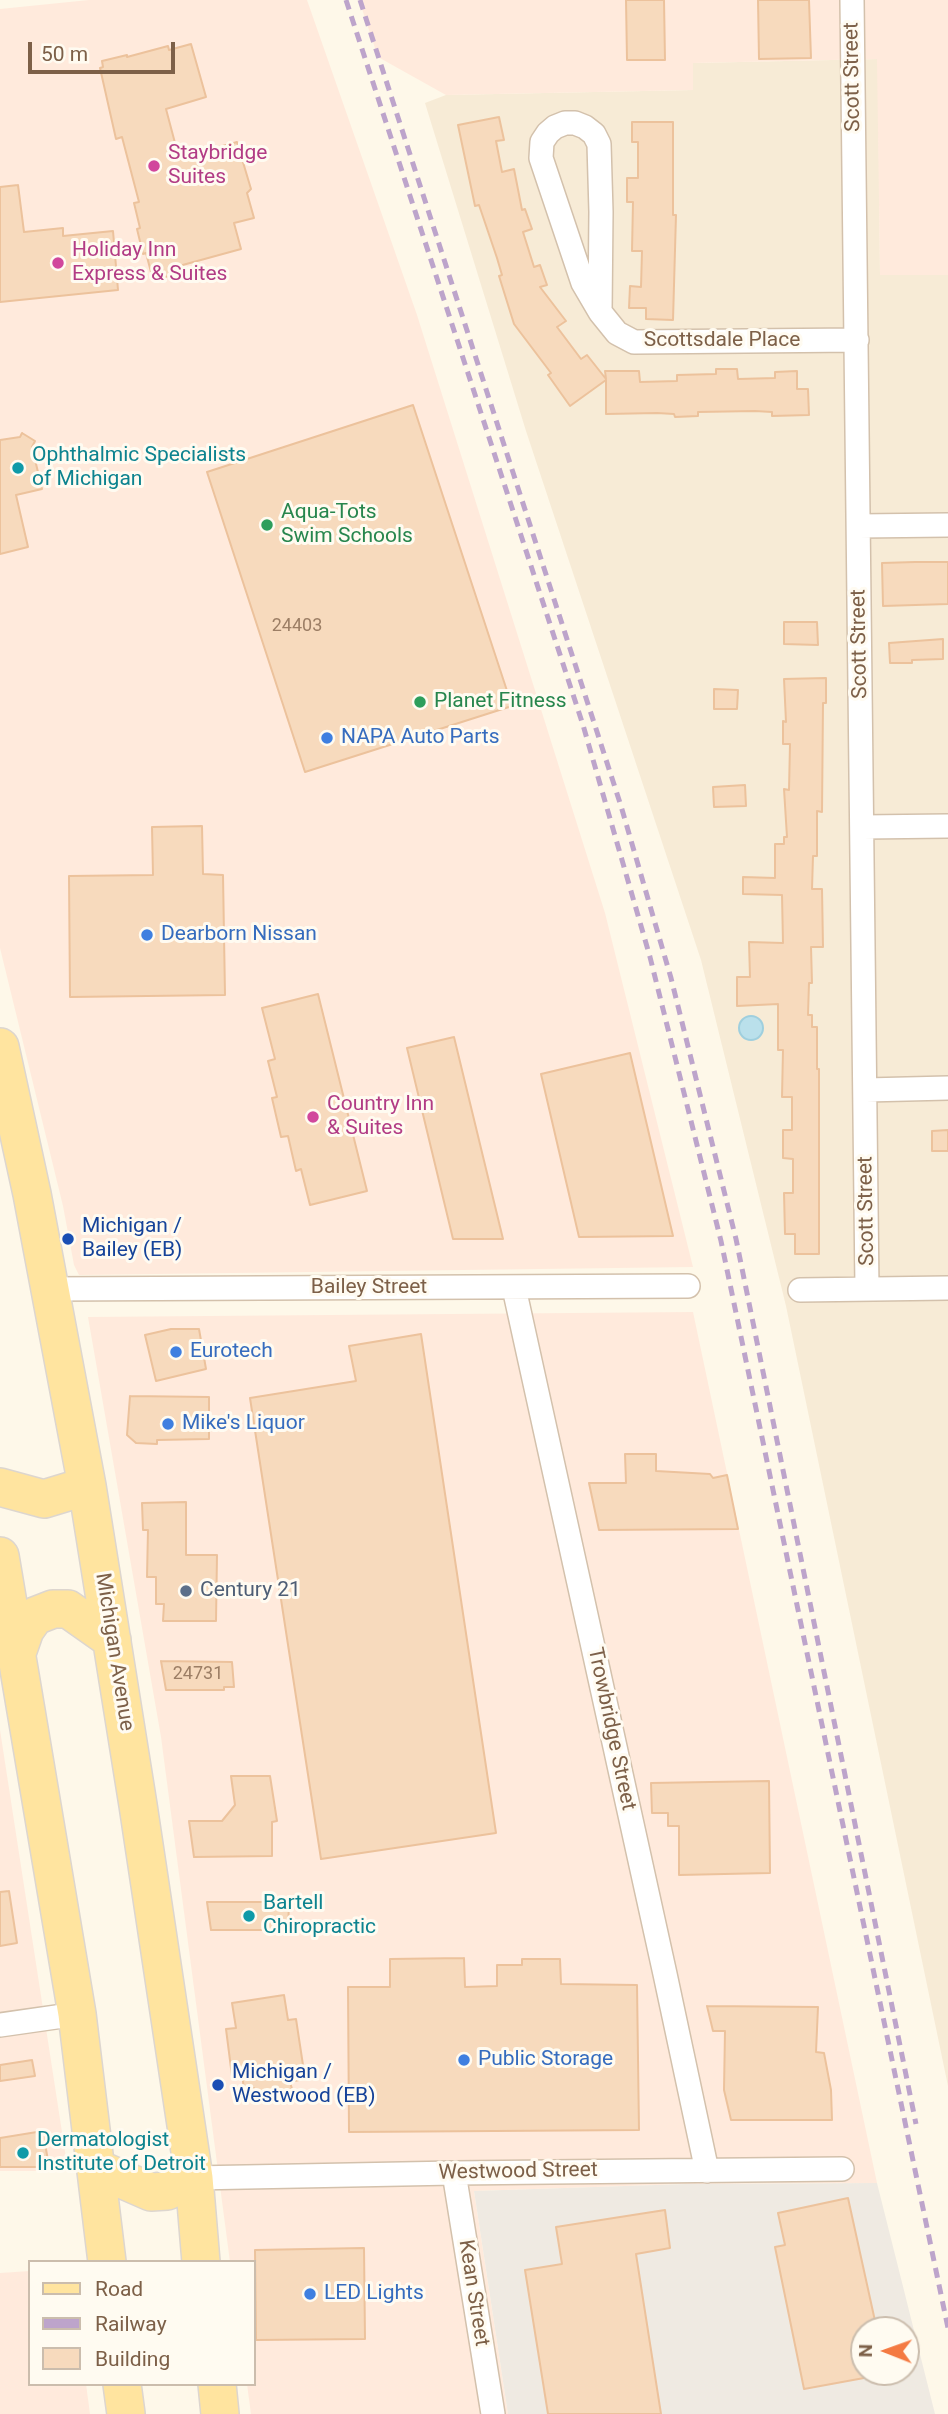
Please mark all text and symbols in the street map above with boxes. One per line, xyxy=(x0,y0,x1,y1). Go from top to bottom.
street label: Scott Street xyxy=(839,22,867,132)
scale bar xyxy=(32,28,178,72)
text: 50 m xyxy=(41,42,88,66)
place label: Staybridge Suites xyxy=(168,141,267,191)
marker: Staybridge Suites xyxy=(146,158,162,174)
place label: Holiday Inn Express & Suites xyxy=(72,238,227,288)
marker: Holiday Inn Express & Suites xyxy=(50,255,66,271)
street label: Scottsdale Place xyxy=(644,328,800,354)
place label: Ophthalmic Specialists of Michigan xyxy=(32,443,246,493)
marker: Ophthalmic Specialists of Michigan xyxy=(10,460,26,476)
place label: Aqua-Tots Swim Schools xyxy=(281,500,413,550)
marker: Aqua-Tots Swim Schools xyxy=(259,517,275,533)
street label: Scott Street xyxy=(846,589,874,699)
house number: 24403 xyxy=(272,615,322,637)
place label: Planet Fitness xyxy=(434,689,567,715)
marker: Planet Fitness xyxy=(412,694,428,710)
place label: NAPA Auto Parts xyxy=(341,725,500,751)
marker: NAPA Auto Parts xyxy=(319,730,335,746)
place label: Dearborn Nissan xyxy=(161,922,317,948)
marker: Dearborn Nissan xyxy=(139,927,155,943)
place label: Country Inn & Suites xyxy=(327,1092,434,1142)
marker: Country Inn & Suites xyxy=(305,1109,321,1125)
street label: Scott Street xyxy=(853,1156,881,1266)
place label: Michigan / Bailey (EB) xyxy=(82,1214,182,1264)
marker: Michigan / Bailey (EB) xyxy=(60,1231,76,1247)
street label: Bailey Street xyxy=(311,1275,427,1301)
place label: Eurotech xyxy=(190,1339,273,1365)
marker: Eurotech xyxy=(168,1344,184,1360)
place label: Mike's Liquor xyxy=(182,1411,305,1437)
marker: Mike's Liquor xyxy=(160,1416,176,1432)
street label: Michigan Avenue xyxy=(89,1571,139,1733)
place label: Century 21 xyxy=(200,1578,301,1604)
marker: Century 21 xyxy=(178,1583,194,1599)
street label: Trowbridge Street xyxy=(581,1645,641,1813)
house number: 24731 xyxy=(173,1663,223,1685)
place label: Bartell Chiropractic xyxy=(263,1891,376,1941)
marker: Bartell Chiropractic xyxy=(241,1908,257,1924)
place label: Public Storage xyxy=(478,2047,613,2073)
marker: Public Storage xyxy=(456,2052,472,2068)
place label: Michigan / Westwood (EB) xyxy=(232,2060,375,2110)
marker: Michigan / Westwood (EB) xyxy=(210,2077,226,2093)
place label: Dermatologist Institute of Detroit xyxy=(37,2128,206,2178)
marker: Dermatologist Institute of Detroit xyxy=(15,2145,31,2161)
street label: Westwood Street xyxy=(438,2158,598,2186)
street label: Kean Street xyxy=(452,2238,494,2348)
legend xyxy=(28,2260,256,2386)
text: Road xyxy=(95,2277,143,2301)
place label: LED Lights xyxy=(324,2281,424,2307)
marker: LED Lights xyxy=(302,2286,318,2302)
text: Railway xyxy=(95,2312,167,2336)
north arrow xyxy=(850,2316,920,2386)
text: N xyxy=(854,2344,877,2358)
text: Building xyxy=(95,2347,170,2371)

